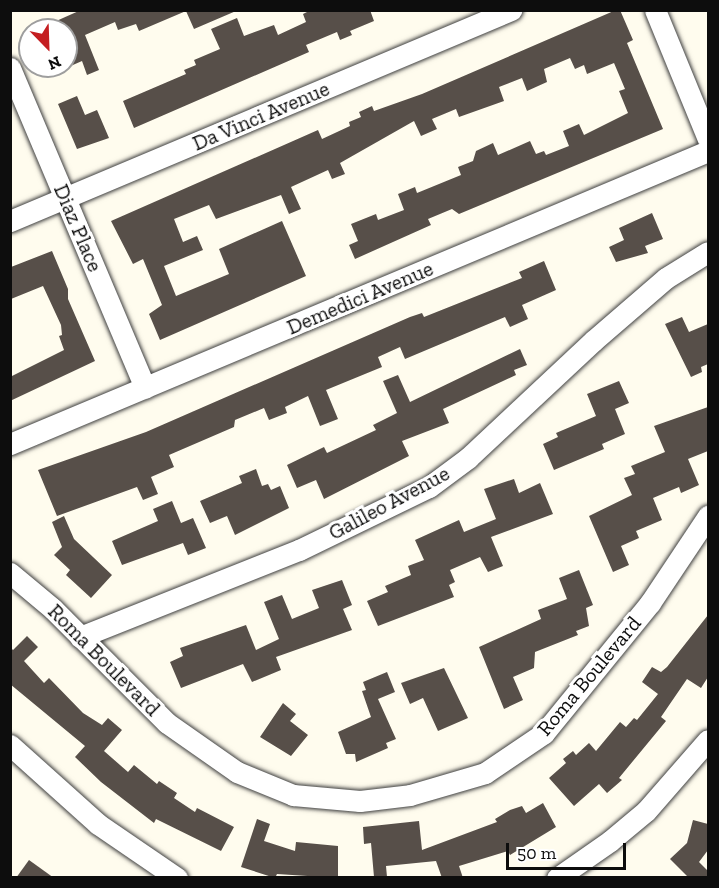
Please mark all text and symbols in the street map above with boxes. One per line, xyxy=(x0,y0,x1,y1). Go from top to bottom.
north arrow xyxy=(18,18,78,78)
text: N xyxy=(45,52,64,74)
street label: Da Vinci Avenue xyxy=(188,76,334,156)
street label: Diaz Place xyxy=(48,180,108,276)
street label: Demedici Avenue xyxy=(283,256,437,340)
street label: Galileo Avenue xyxy=(324,461,454,545)
street label: Roma Boulevard xyxy=(43,599,165,721)
street label: Roma Boulevard xyxy=(532,611,646,741)
scale bar xyxy=(509,831,629,869)
text: 50 m xyxy=(517,842,556,864)

